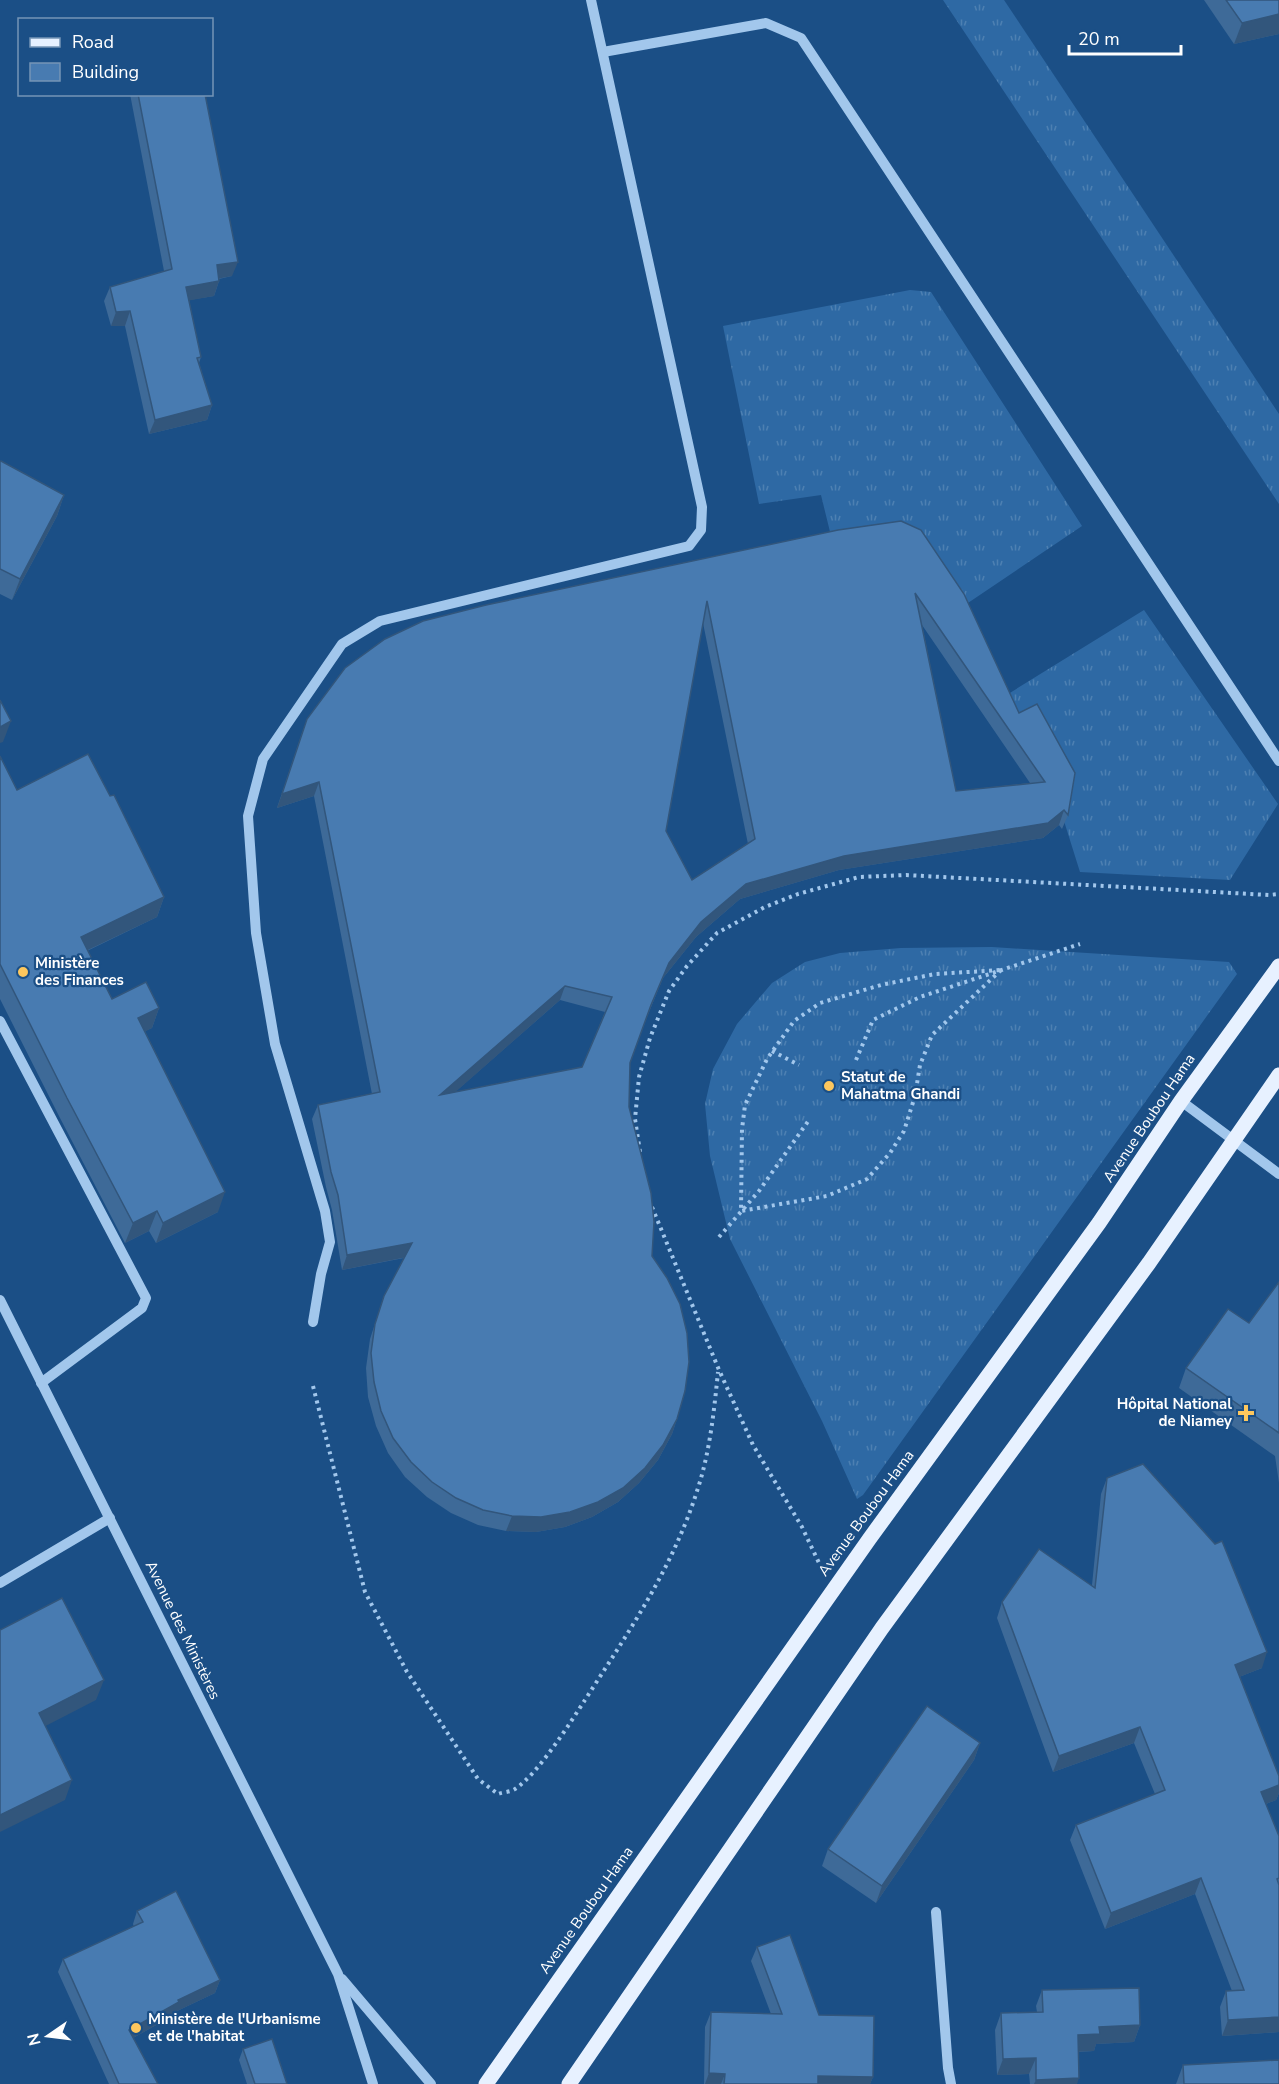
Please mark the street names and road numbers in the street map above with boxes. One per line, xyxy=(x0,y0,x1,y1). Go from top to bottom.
street label: Avenue Boubou Hama xyxy=(1098,1050,1200,1186)
street label: Avenue Boubou Hama xyxy=(813,1446,919,1580)
street label: Avenue des Ministères xyxy=(141,1557,225,1703)
street label: Avenue Boubou Hama xyxy=(534,1842,638,1978)

